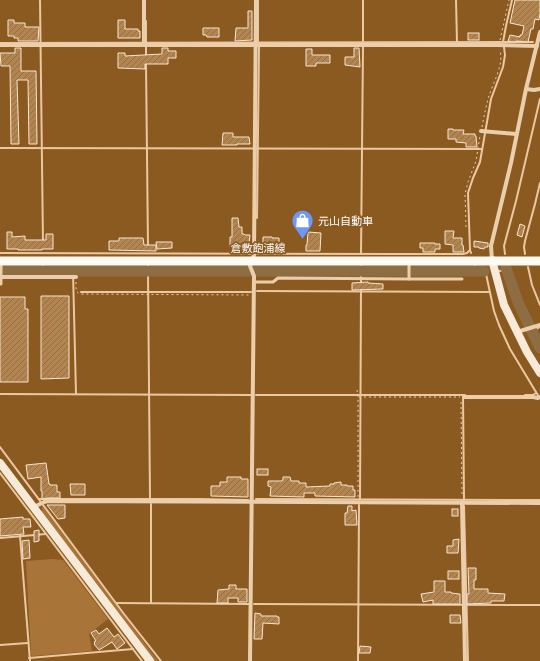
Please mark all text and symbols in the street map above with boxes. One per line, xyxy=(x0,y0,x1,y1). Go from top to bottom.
shop icon: 元山自動車 xyxy=(289,208,315,241)
place label: 元山自動車 xyxy=(318,215,373,228)
street label: 倉敷飽浦線 xyxy=(231,242,286,255)

